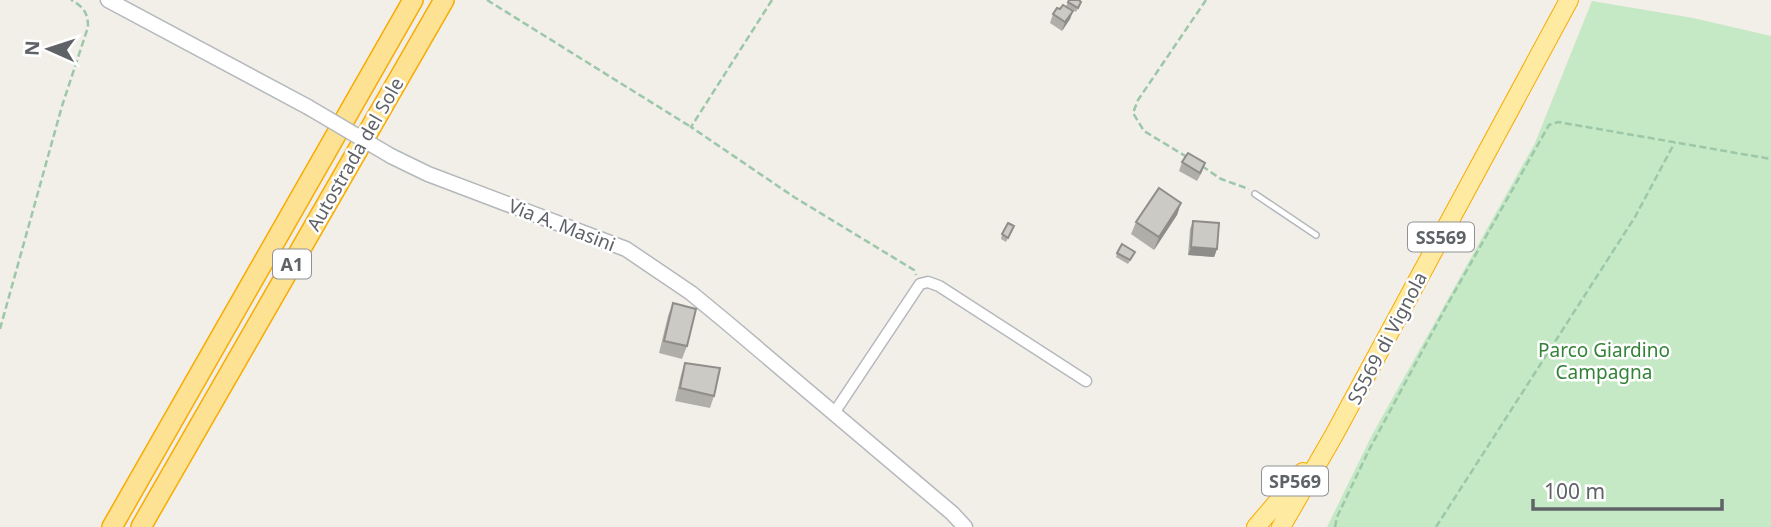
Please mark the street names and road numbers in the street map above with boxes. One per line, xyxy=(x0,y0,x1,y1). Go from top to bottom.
street label: Autostrada del Sole xyxy=(300,72,410,236)
street label: Via A. Masini xyxy=(505,193,619,257)
road number: SS569 xyxy=(1408,222,1474,251)
road number: A1 xyxy=(273,250,311,278)
street label: SS569 di Vignola xyxy=(1341,267,1433,409)
road number: SP569 xyxy=(1262,466,1328,495)

